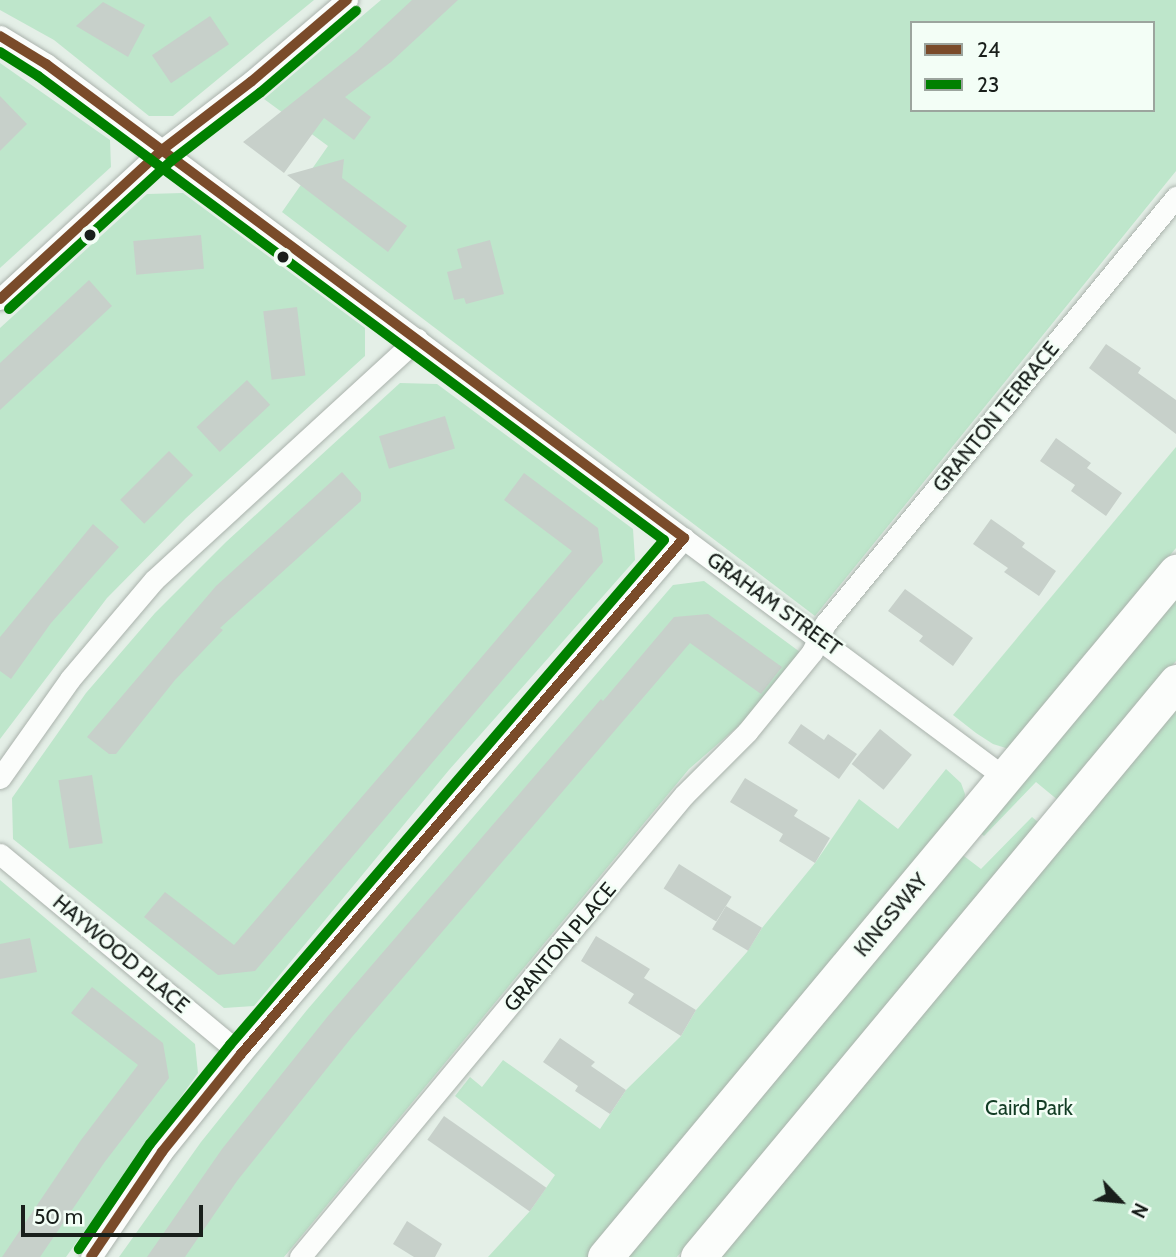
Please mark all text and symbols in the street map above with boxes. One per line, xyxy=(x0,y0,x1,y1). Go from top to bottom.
legend xyxy=(910,21,1155,112)
text: 24 xyxy=(977,37,1000,62)
text: 23 xyxy=(977,72,999,97)
unlabelled marker xyxy=(83,228,97,242)
unlabelled marker xyxy=(276,250,290,264)
street label: GRANTON TERRACE xyxy=(928,337,1064,497)
street label: GRAHAM STREET xyxy=(702,547,846,661)
street label: KINGSWAY xyxy=(849,868,933,962)
street label: GRANTON PLACE xyxy=(499,877,621,1017)
street label: HAYWOOD PLACE xyxy=(48,890,194,1018)
park label: Caird Park xyxy=(985,1095,1073,1121)
north arrow xyxy=(1085,1166,1155,1236)
scale bar xyxy=(24,1190,206,1234)
text: N xyxy=(1126,1199,1153,1222)
text: 50 m xyxy=(34,1204,83,1229)

